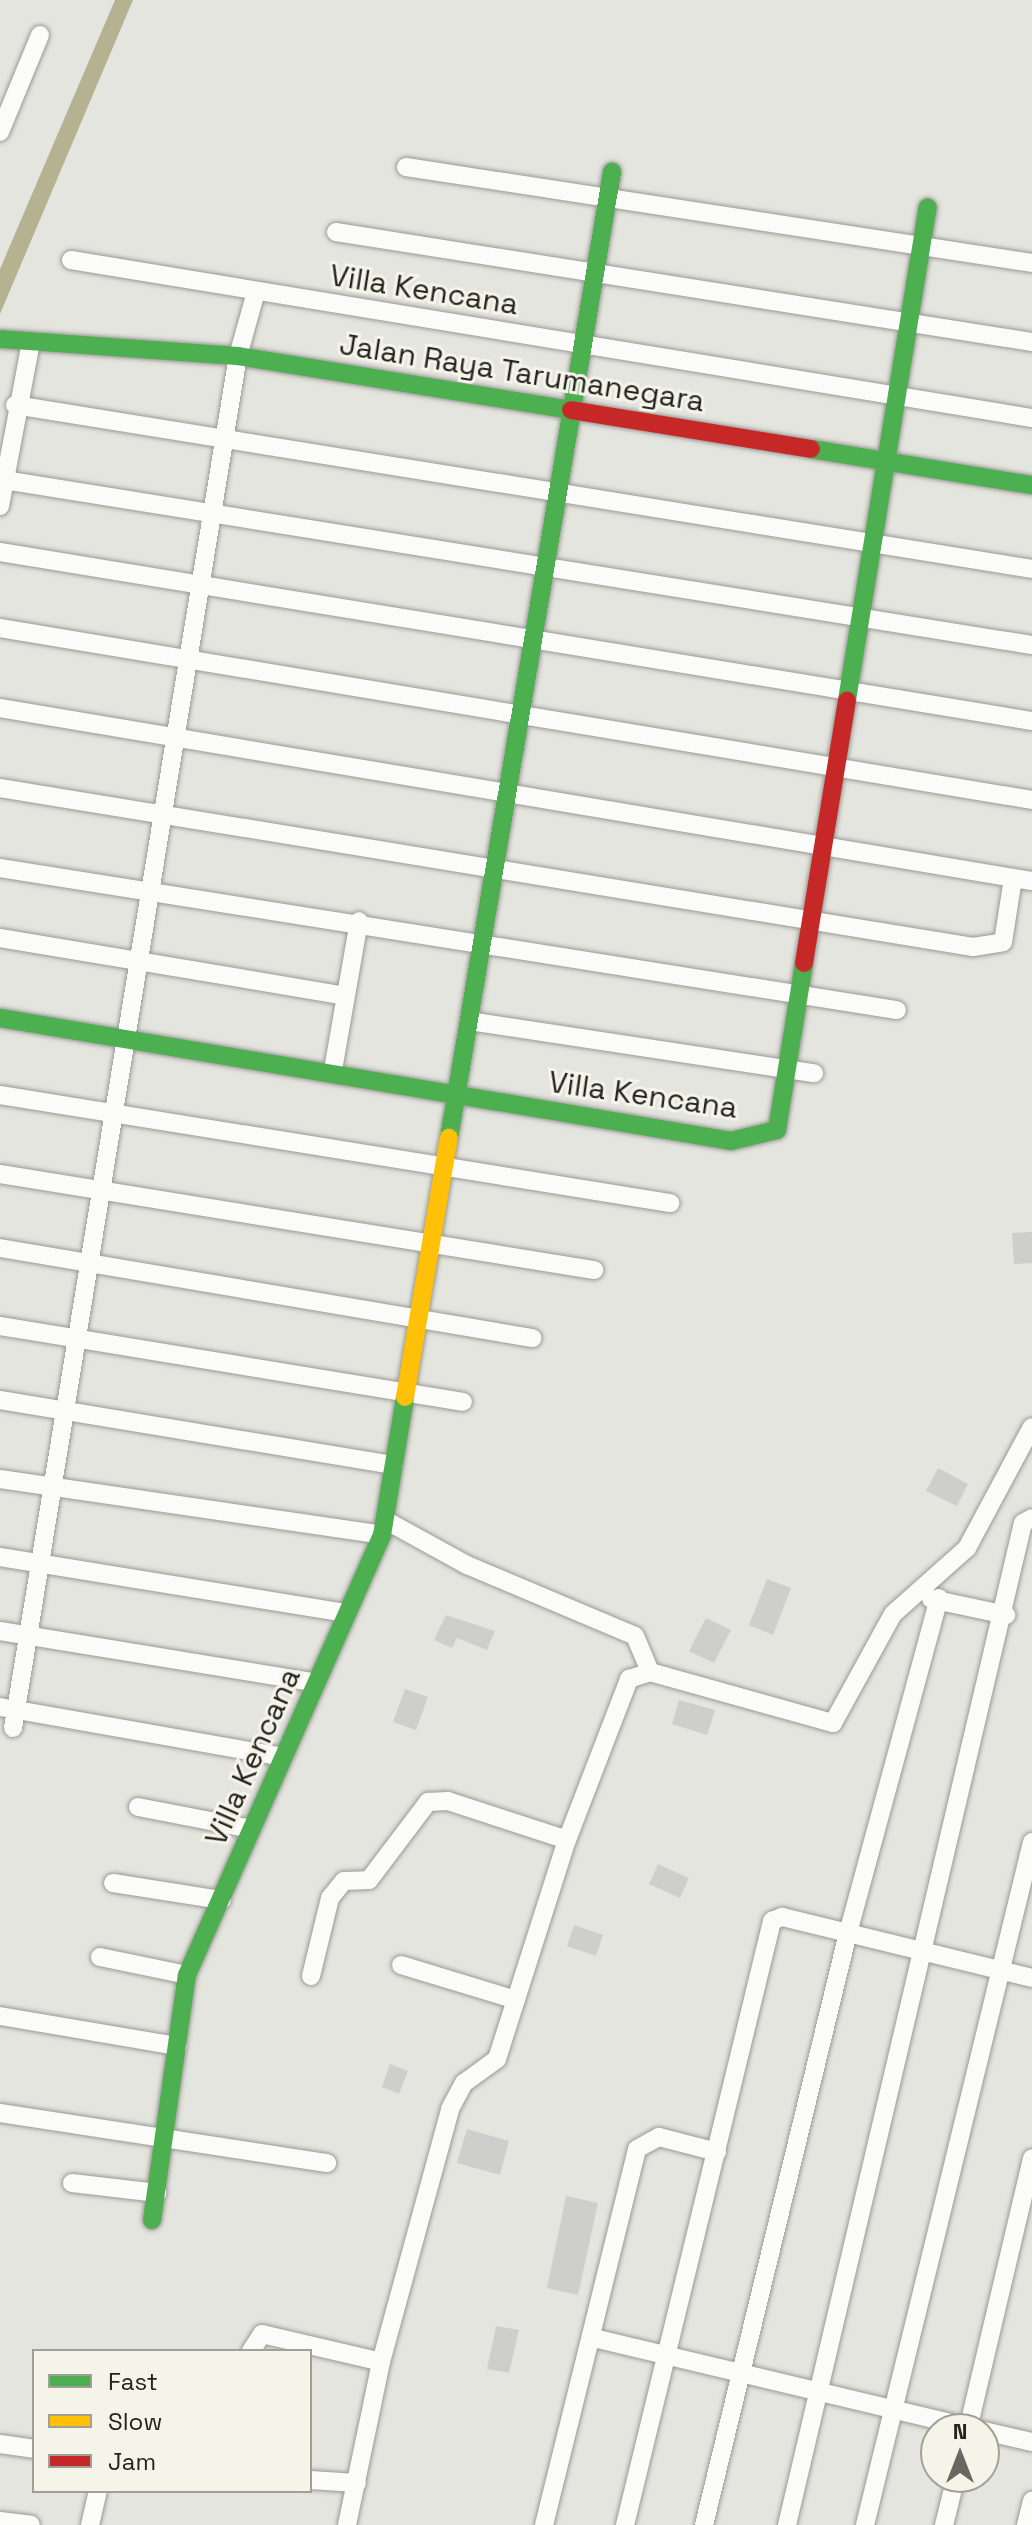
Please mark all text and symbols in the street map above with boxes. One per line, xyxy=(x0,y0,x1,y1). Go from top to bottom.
street label: Villa Kencana xyxy=(327,257,521,323)
street label: Jalan Raya Tarumanegara xyxy=(337,326,707,420)
street label: Villa Kencana xyxy=(546,1064,740,1126)
street label: Villa Kencana xyxy=(198,1663,308,1851)
legend xyxy=(32,2349,312,2493)
text: Fast xyxy=(108,2366,158,2397)
text: Slow xyxy=(108,2406,162,2437)
north arrow xyxy=(920,2413,1000,2493)
text: N xyxy=(953,2417,967,2445)
text: Jam xyxy=(108,2446,156,2477)

